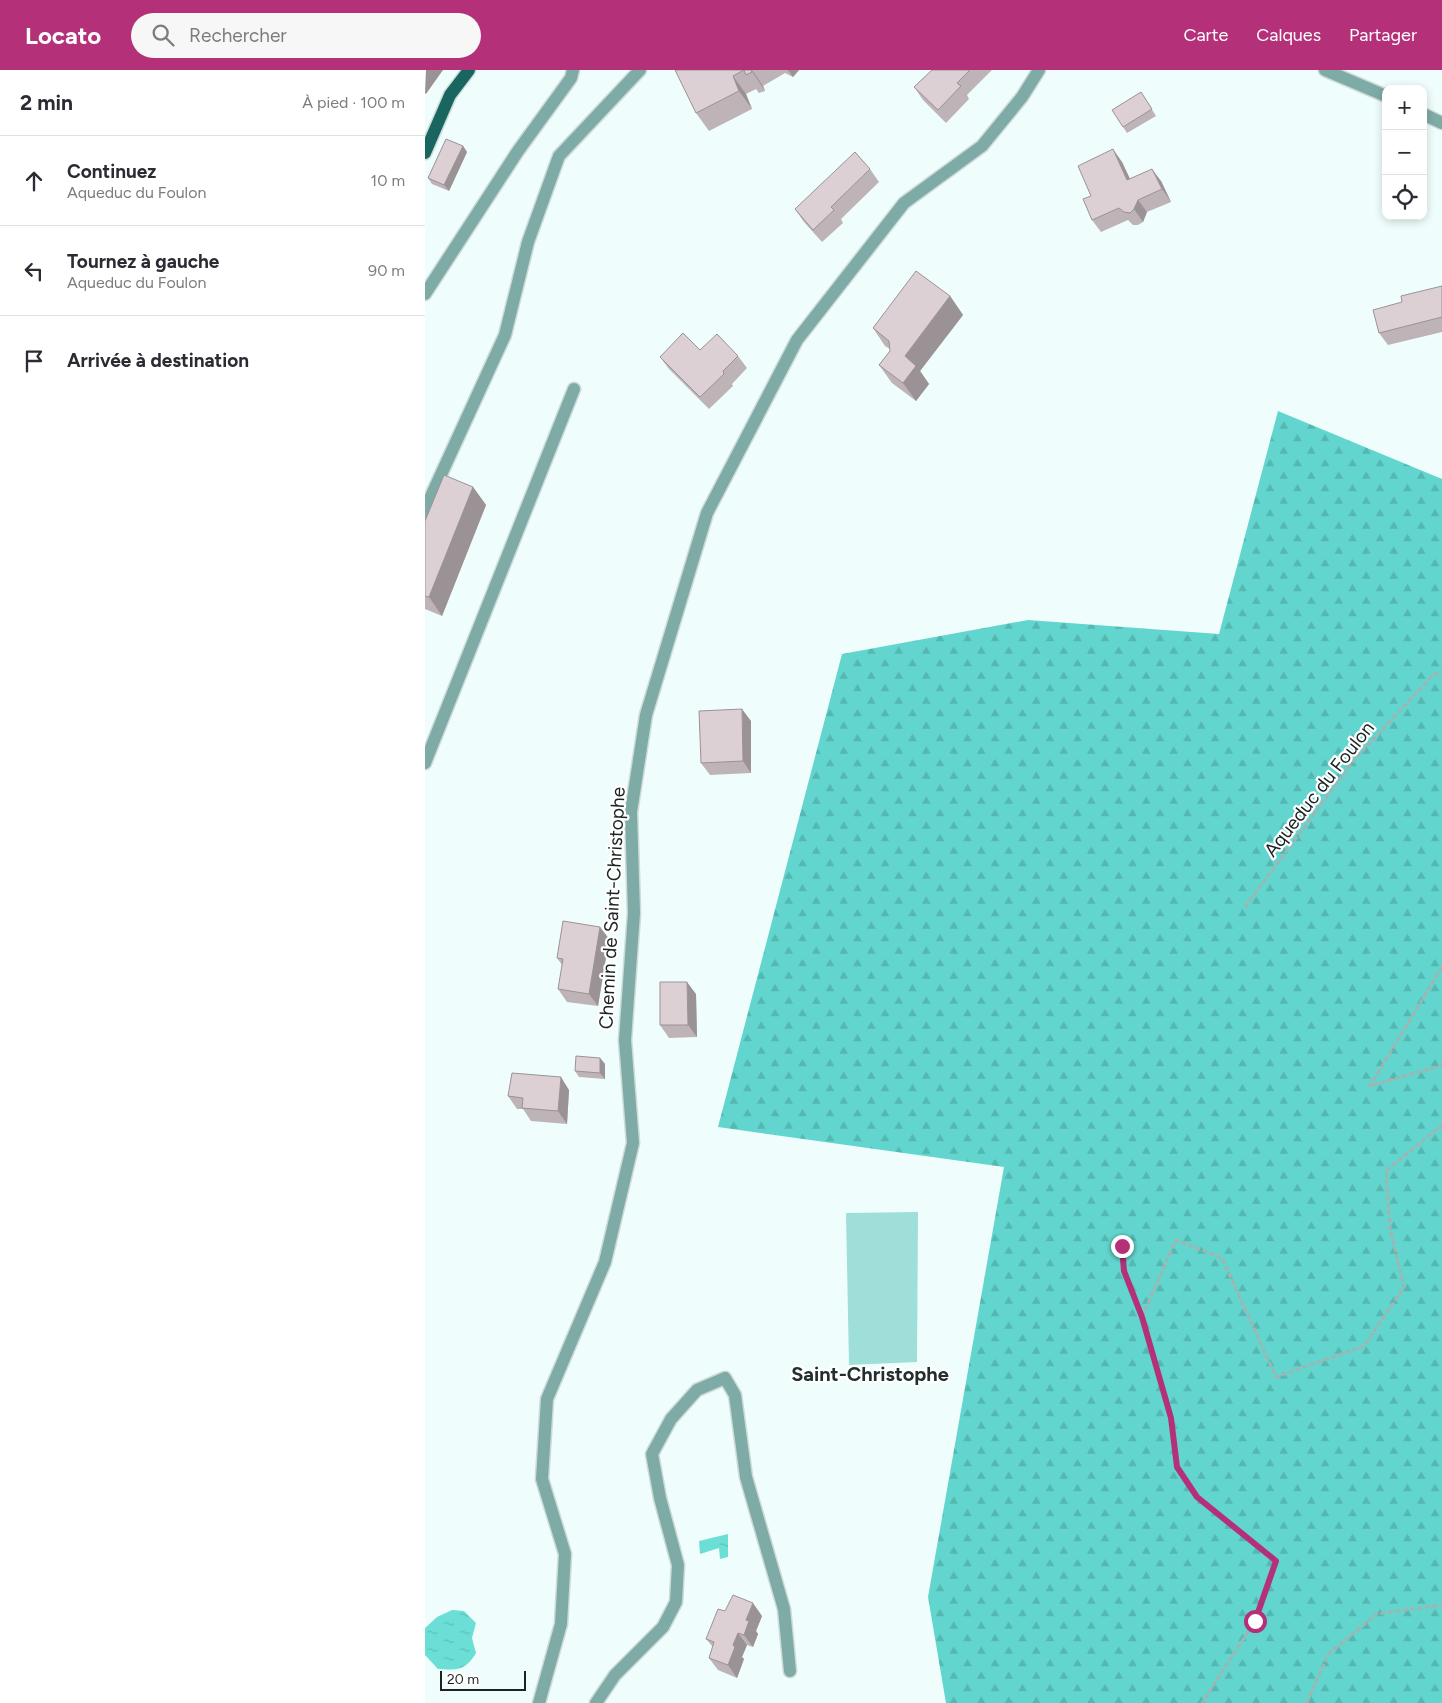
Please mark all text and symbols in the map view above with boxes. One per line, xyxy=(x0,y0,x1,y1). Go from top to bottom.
search box xyxy=(131,13,481,58)
text: Locato xyxy=(25,21,101,50)
icon: search xyxy=(149,21,177,49)
text: Rechercher xyxy=(189,24,287,47)
text: Carte xyxy=(1183,24,1228,46)
text: Calques xyxy=(1256,24,1321,46)
text: Partager xyxy=(1349,24,1417,46)
map controls xyxy=(1382,85,1427,220)
button: + xyxy=(1382,85,1427,130)
text: 2 min xyxy=(20,90,73,115)
text: À pied · 100 m xyxy=(302,93,405,112)
button: − xyxy=(1382,130,1427,175)
text: Continuez xyxy=(67,160,156,183)
icon: ahead xyxy=(20,167,48,195)
text: 10 m xyxy=(371,171,405,190)
button: locate xyxy=(1382,175,1427,220)
text: Aqueduc du Foulon xyxy=(67,183,206,202)
text: Tournez à gauche xyxy=(67,250,219,273)
icon: left xyxy=(20,257,48,285)
text: 90 m xyxy=(368,261,405,280)
text: Aqueduc du Foulon xyxy=(67,273,206,292)
icon: arrive xyxy=(20,347,48,375)
text: Arrivée à destination xyxy=(67,349,249,372)
street label: Aqueduc du Foulon xyxy=(1259,717,1379,861)
street label: Chemin de Saint-Christophe xyxy=(594,786,630,1030)
route end xyxy=(1111,1235,1134,1258)
district label: Saint-Christophe xyxy=(791,1362,949,1386)
route start xyxy=(1244,1610,1267,1633)
scale bar xyxy=(440,1668,526,1691)
text: 20 m xyxy=(447,1671,479,1688)

